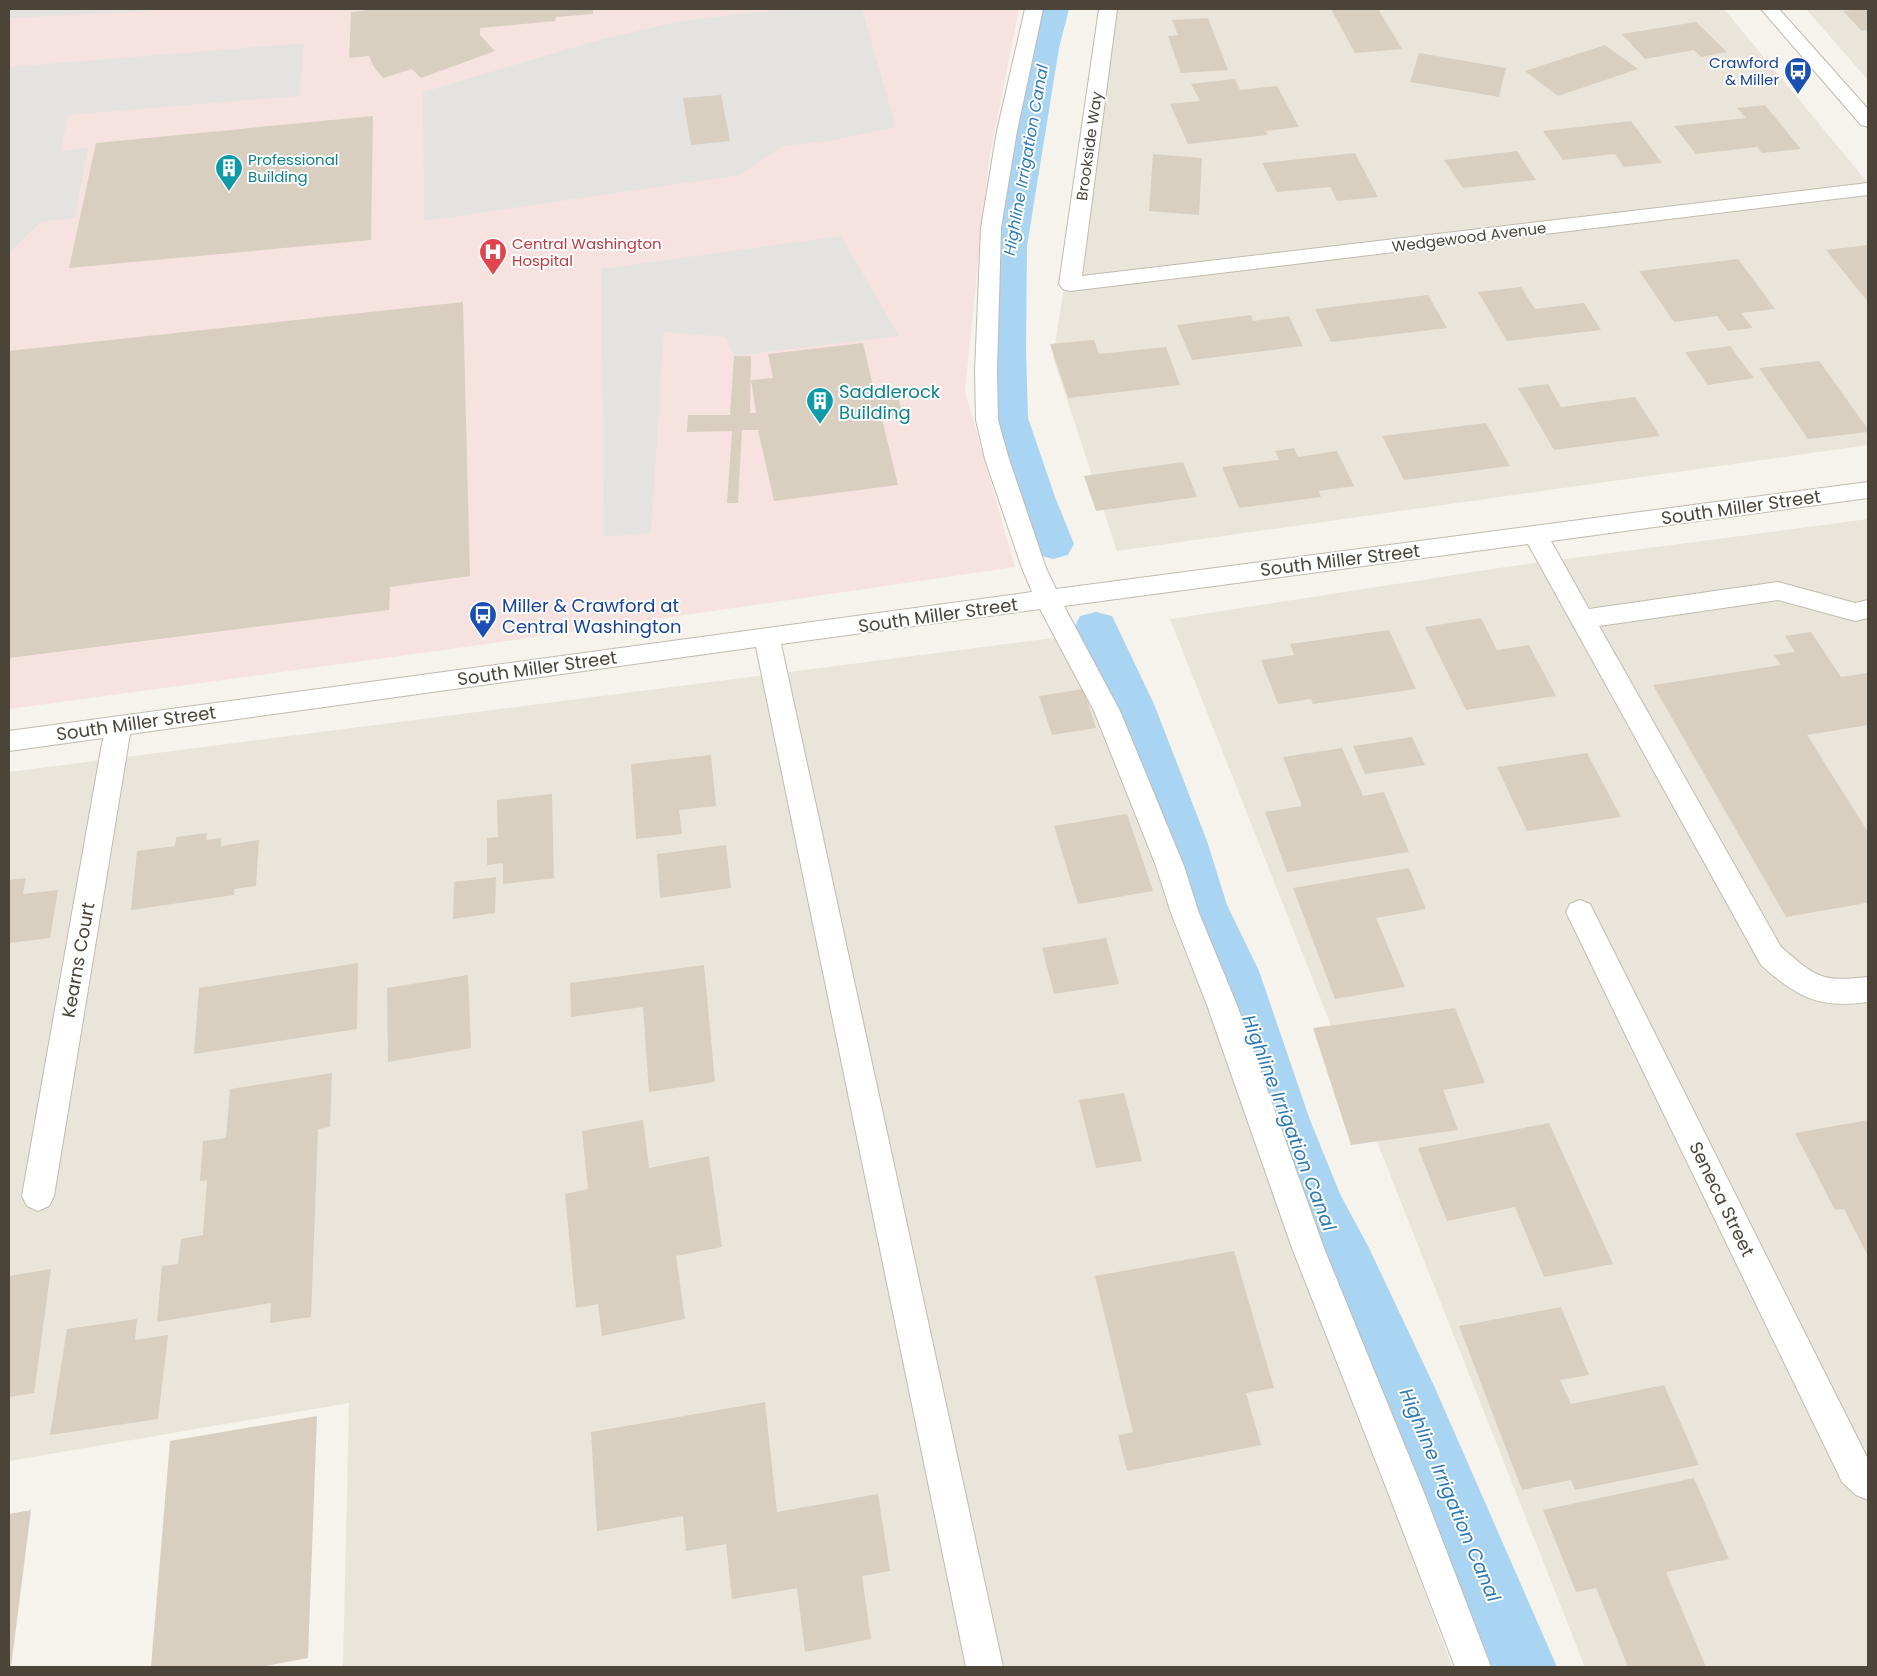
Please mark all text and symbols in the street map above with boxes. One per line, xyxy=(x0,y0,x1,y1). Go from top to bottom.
place label: Crawford & Miller xyxy=(1709,52,1779,90)
bus stop icon: Crawford & Miller xyxy=(1783,56,1813,95)
water label: Highline Irrigation Canal xyxy=(998,63,1054,257)
street label: Brookside Way xyxy=(1071,90,1107,202)
place label: Professional Building xyxy=(248,149,339,187)
building icon: Professional Building xyxy=(214,153,244,192)
street label: Wedgewood Avenue xyxy=(1391,217,1547,257)
place label: Central Washington Hospital xyxy=(512,233,662,271)
hospital icon: Central Washington Hospital xyxy=(478,237,508,276)
place label: Saddlerock Building xyxy=(839,379,941,425)
building icon: Saddlerock Building xyxy=(805,386,835,425)
street label: South Miller Street xyxy=(1660,483,1822,531)
street label: South Miller Street xyxy=(1259,538,1421,582)
street label: South Miller Street xyxy=(857,591,1019,639)
place label: Miller & Crawford at Central Washington xyxy=(502,593,682,639)
bus stop icon: Miller & Crawford at Central Washington xyxy=(468,600,498,639)
street label: South Miller Street xyxy=(456,644,618,692)
street label: South Miller Street xyxy=(55,699,217,747)
street label: Kearns Court xyxy=(56,900,100,1020)
water label: Highline Irrigation Canal xyxy=(1235,1011,1343,1235)
street label: Seneca Street xyxy=(1683,1137,1761,1261)
water label: Highline Irrigation Canal xyxy=(1393,1384,1507,1606)

